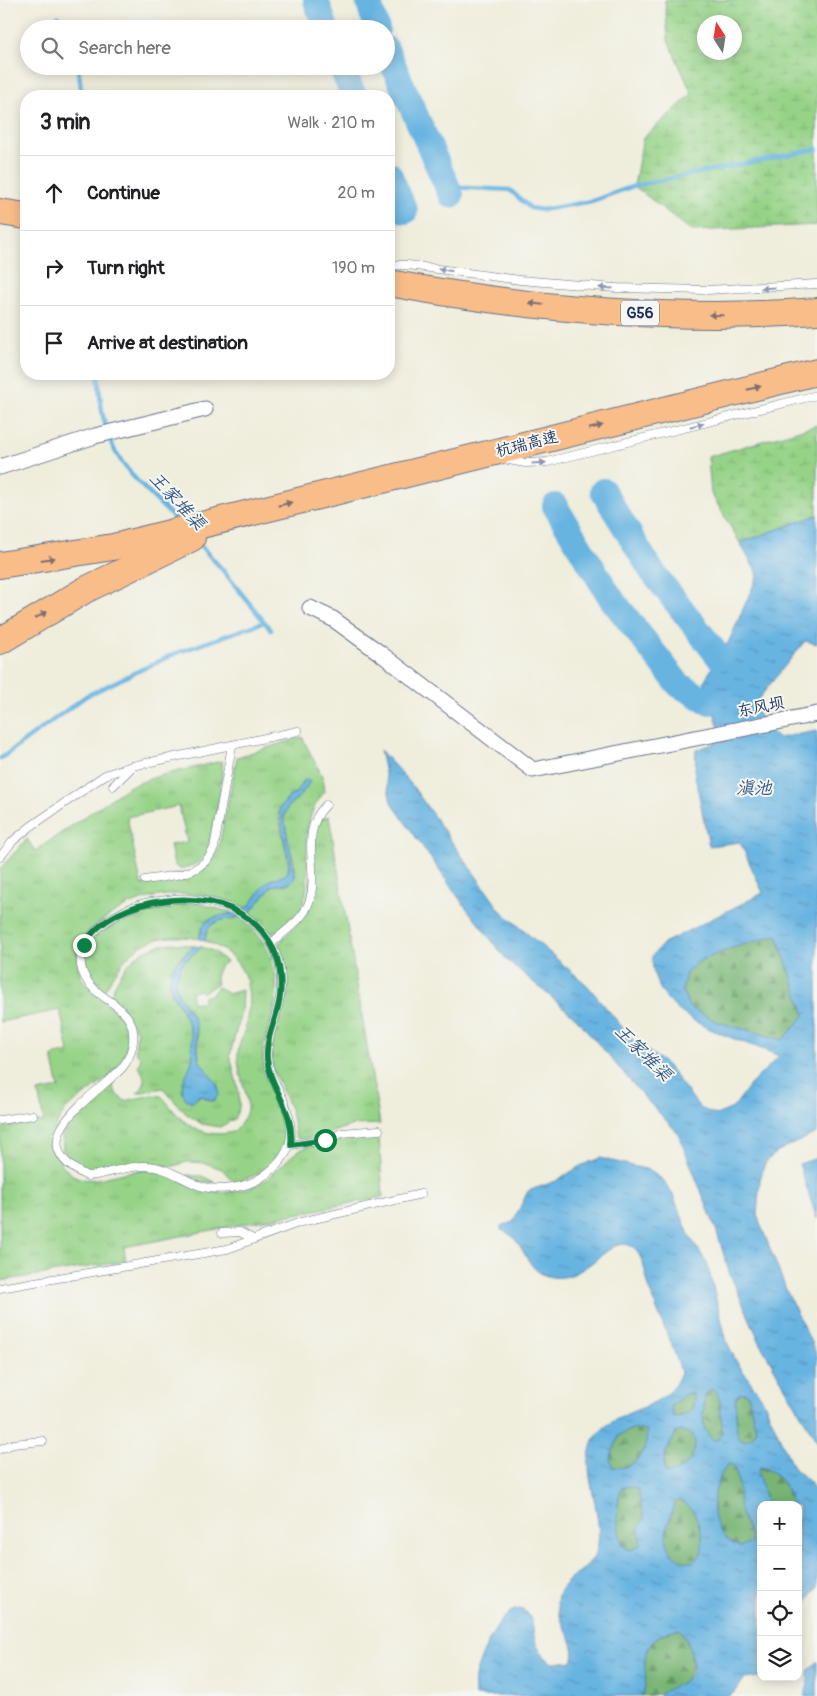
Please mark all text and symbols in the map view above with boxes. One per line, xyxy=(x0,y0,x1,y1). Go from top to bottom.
north arrow xyxy=(697,15,742,60)
search box xyxy=(20,20,395,75)
icon: search xyxy=(38,34,66,62)
text: Search here xyxy=(78,36,171,60)
text: 3 min xyxy=(40,109,90,136)
text: Walk · 210 m xyxy=(287,113,375,133)
icon: ahead xyxy=(40,179,68,207)
text: Continue xyxy=(87,181,160,205)
text: 20 m xyxy=(337,183,375,203)
icon: right xyxy=(40,254,68,282)
text: Turn right xyxy=(87,256,165,280)
text: 190 m xyxy=(332,258,375,278)
one-way arrow xyxy=(436,266,452,274)
one-way arrow xyxy=(598,283,614,291)
one-way arrow xyxy=(760,284,776,292)
one-way arrow xyxy=(528,300,544,308)
road number: G56 xyxy=(621,300,659,326)
one-way arrow xyxy=(708,311,724,319)
icon: arrive xyxy=(40,329,68,357)
text: Arrive at destination xyxy=(87,331,248,355)
one-way arrow xyxy=(746,383,761,391)
one-way arrow xyxy=(690,421,705,429)
one-way arrow xyxy=(588,423,603,431)
street label: 杭瑞高速 xyxy=(494,427,560,461)
one-way arrow xyxy=(531,458,547,466)
water label: 王家堆渠 xyxy=(144,467,211,537)
one-way arrow xyxy=(277,499,292,507)
one-way arrow xyxy=(41,555,57,563)
one-way arrow xyxy=(35,610,48,619)
street label: 东风坝 xyxy=(736,693,786,721)
water label: 滇池 xyxy=(736,777,773,800)
route end xyxy=(73,934,96,957)
water label: 王家堆渠 xyxy=(609,1019,678,1088)
route start xyxy=(314,1129,337,1152)
map controls xyxy=(757,1501,802,1681)
button: + xyxy=(757,1501,802,1546)
button: − xyxy=(757,1546,802,1591)
button: locate xyxy=(757,1591,802,1636)
button: layers xyxy=(757,1636,802,1681)

